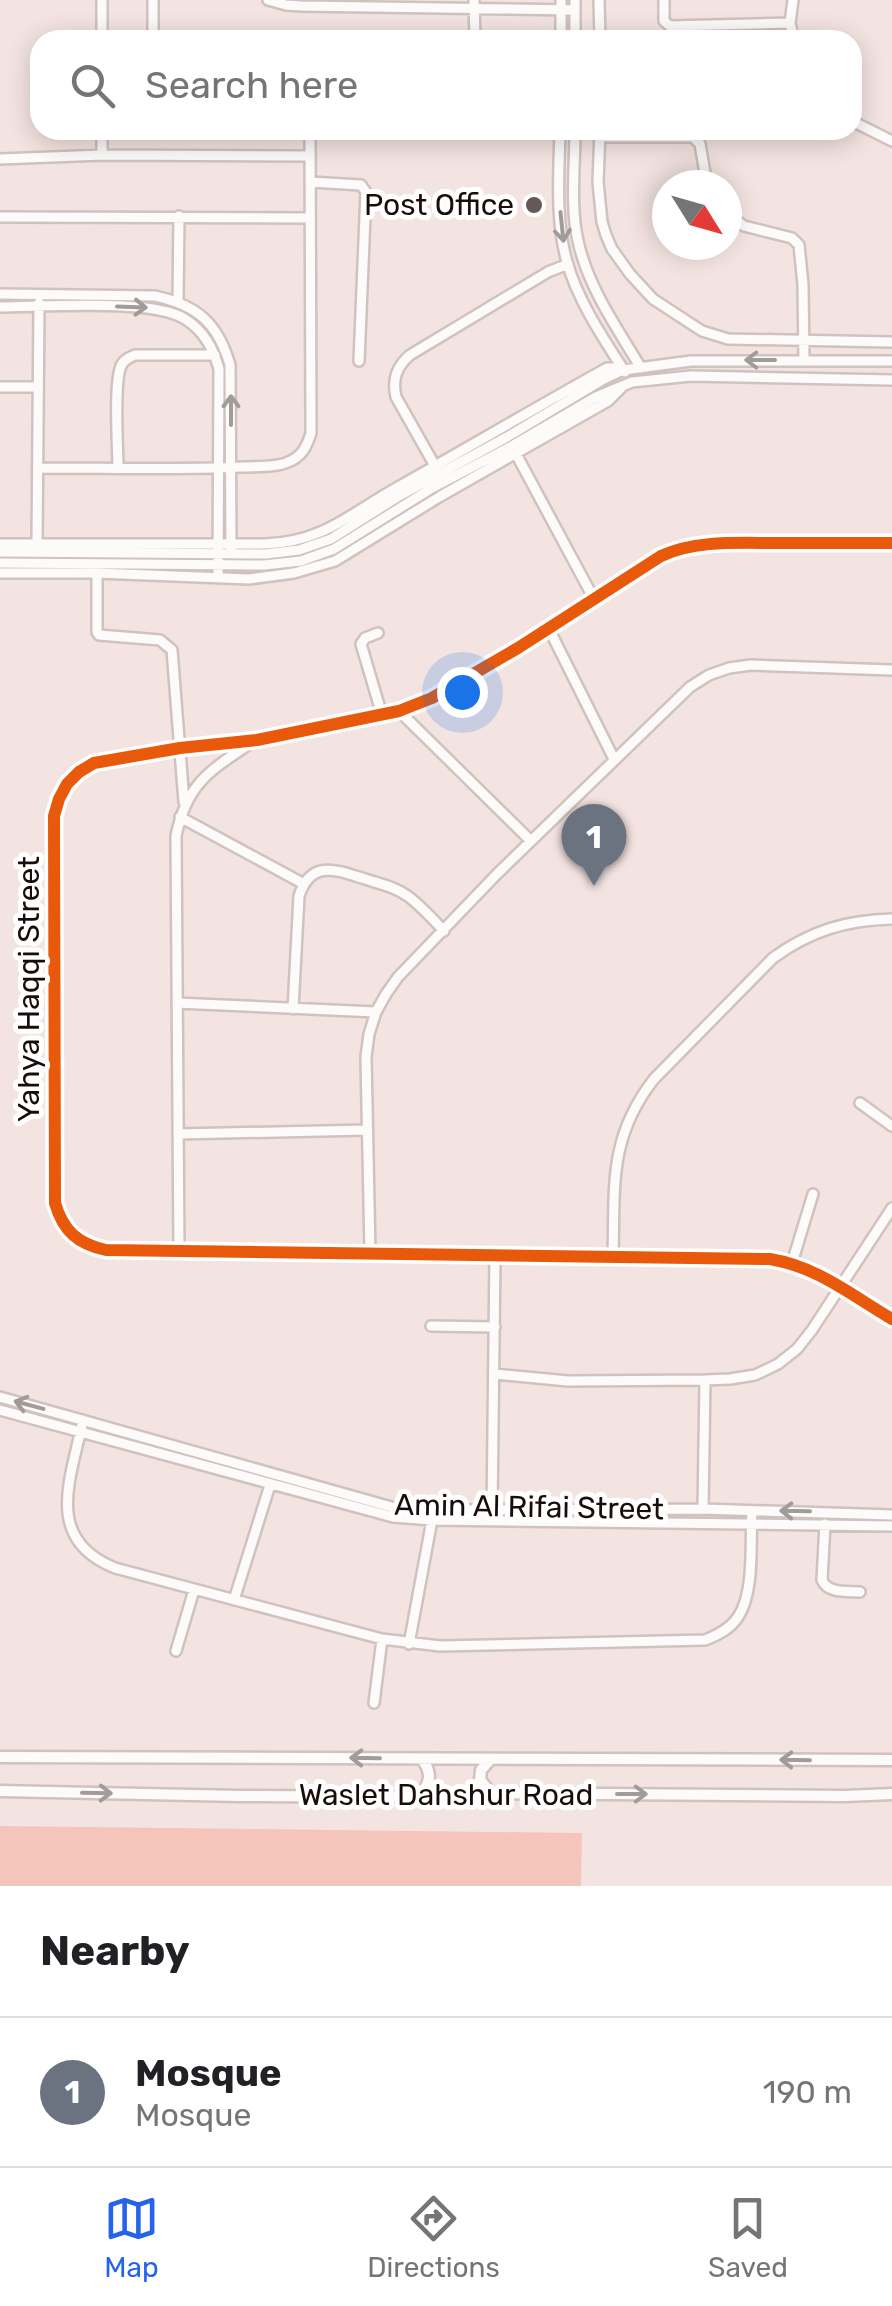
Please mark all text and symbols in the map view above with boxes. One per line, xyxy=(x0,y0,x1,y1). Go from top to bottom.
search box xyxy=(30,30,862,140)
icon: search xyxy=(65,58,120,113)
text: Search here xyxy=(145,62,358,108)
north arrow xyxy=(652,170,742,260)
place label: Post Office xyxy=(364,187,514,223)
marker: Post Office xyxy=(523,194,545,216)
one-way arrow xyxy=(552,211,571,243)
one-way arrow xyxy=(116,298,148,317)
one-way arrow xyxy=(744,350,776,370)
one-way arrow xyxy=(222,394,240,426)
your location xyxy=(437,667,488,718)
pin: 1 xyxy=(562,804,626,886)
street label: Yahya Haqqi Street xyxy=(11,856,47,1122)
one-way arrow xyxy=(14,1395,45,1413)
street label: Amin Al Rifai Street xyxy=(394,1487,664,1527)
one-way arrow xyxy=(779,1502,811,1521)
one-way arrow xyxy=(349,1748,382,1768)
one-way arrow xyxy=(779,1750,811,1769)
street label: Waslet Dahshur Road xyxy=(299,1777,593,1813)
one-way arrow xyxy=(80,1784,113,1802)
one-way arrow xyxy=(616,1784,648,1804)
text: Nearby xyxy=(40,1926,190,1976)
text: Mosque xyxy=(135,2050,282,2096)
text: 1 xyxy=(65,2073,80,2111)
text: 190 m xyxy=(763,2073,852,2111)
text: Mosque xyxy=(135,2096,251,2134)
tab: Map xyxy=(104,2191,159,2284)
tab: Directions xyxy=(367,2191,500,2284)
tab: Saved xyxy=(708,2191,788,2284)

